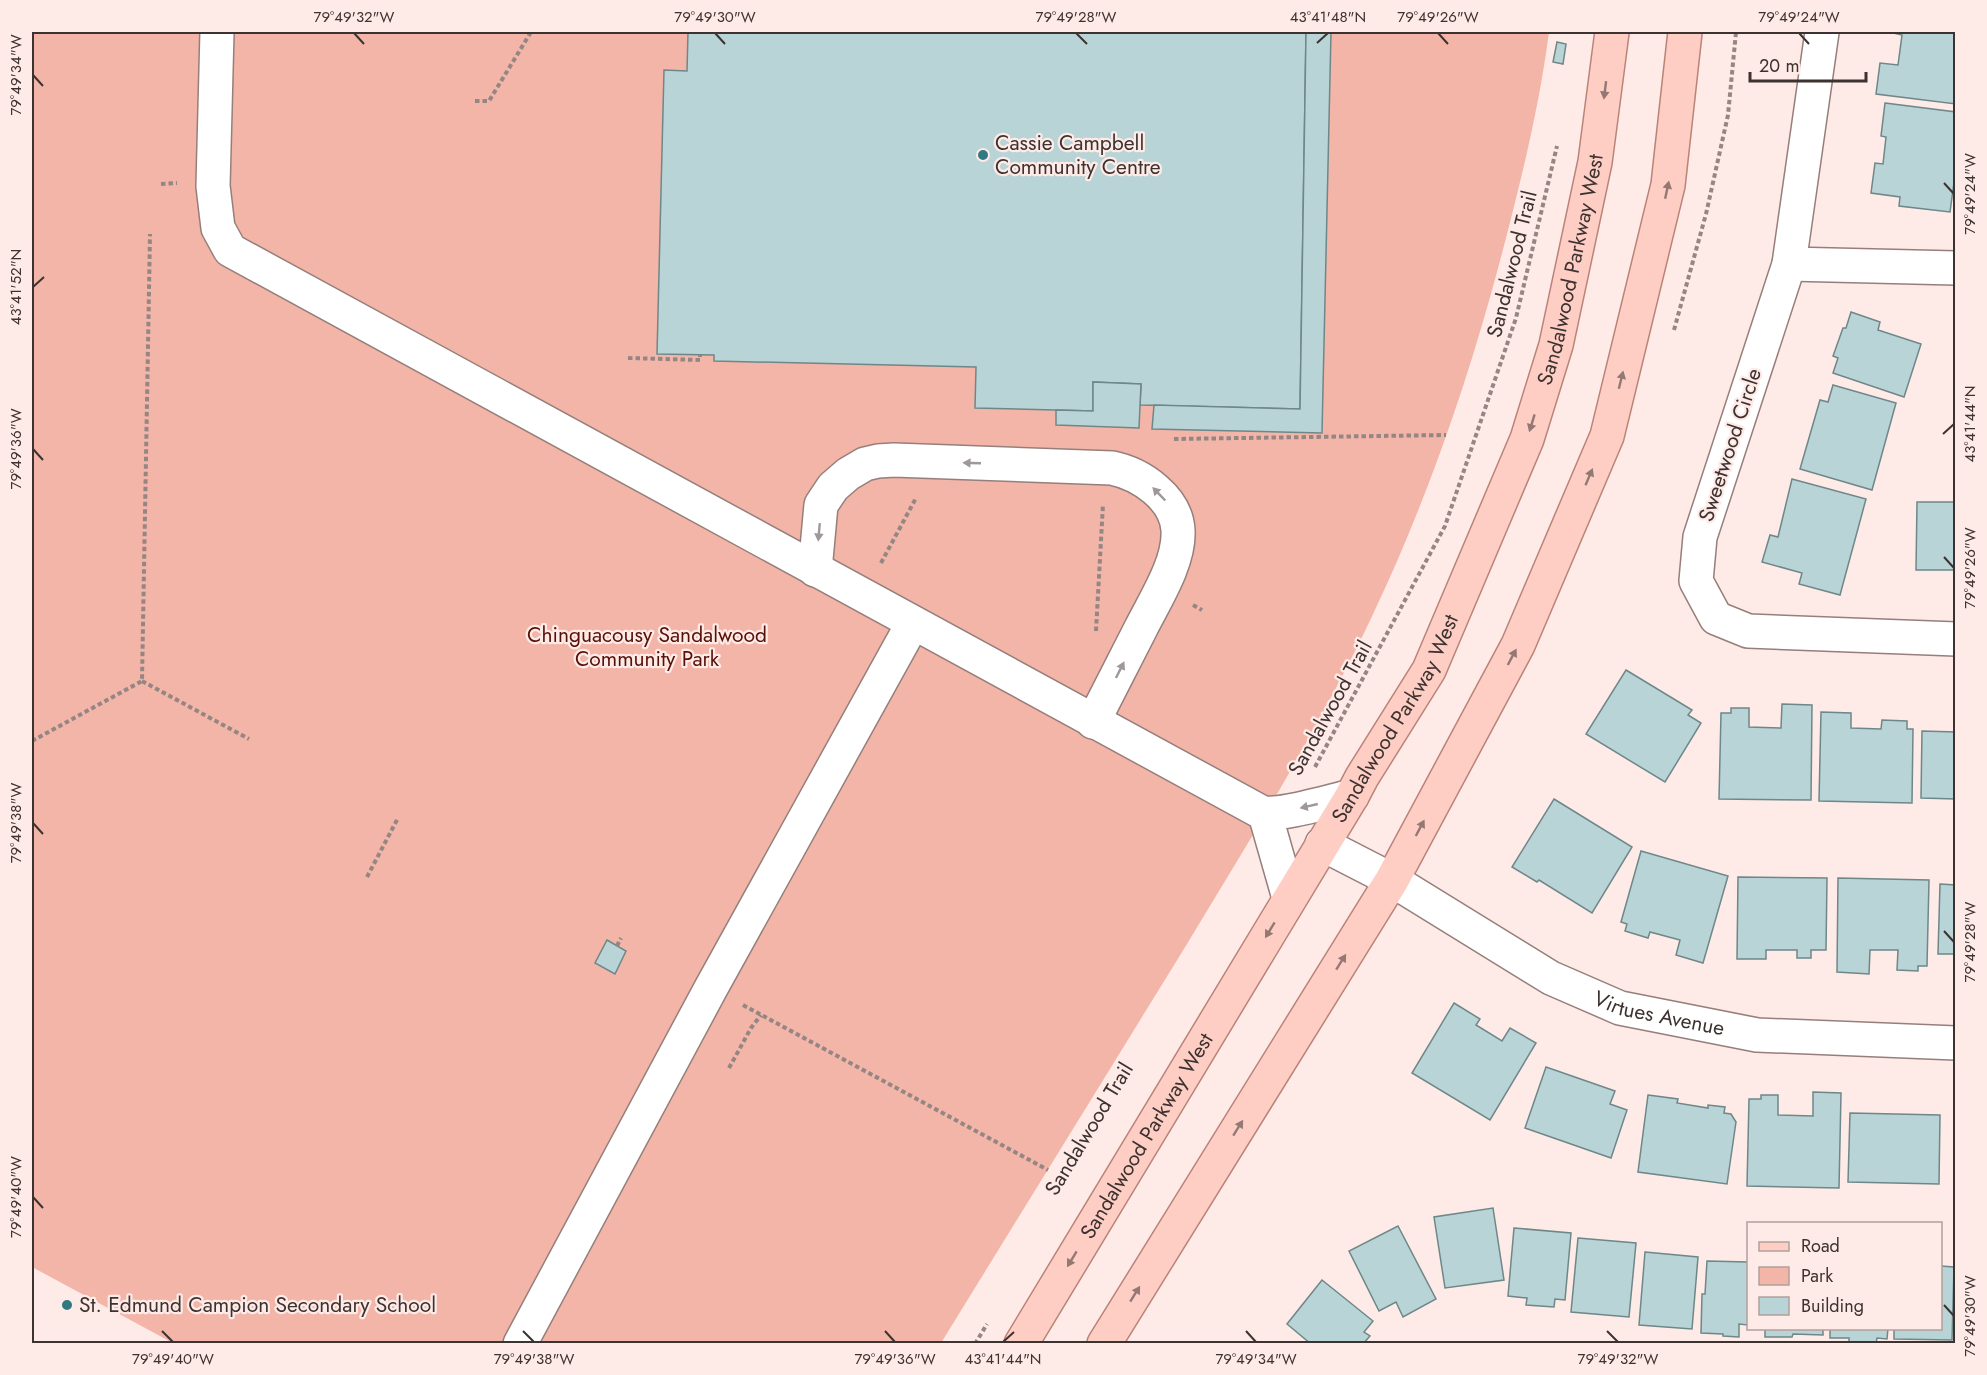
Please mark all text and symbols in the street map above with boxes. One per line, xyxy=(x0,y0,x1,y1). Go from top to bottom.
text: 79°49'32"W xyxy=(314,6,395,28)
text: 79°49'30"W xyxy=(674,6,756,28)
text: 79°49'28"W xyxy=(1036,6,1117,28)
text: 43°41'48"N xyxy=(1290,6,1366,28)
text: 79°49'26"W xyxy=(1397,6,1479,28)
text: 79°49'24"W xyxy=(1758,6,1840,28)
text: 79°49'34"W xyxy=(5,34,27,116)
scale bar xyxy=(1750,45,1866,83)
text: 20 m xyxy=(1759,53,1799,79)
one-way arrow xyxy=(1600,80,1609,99)
place label: Cassie Campbell Community Centre xyxy=(995,128,1161,182)
marker: Cassie Campbell Community Centre xyxy=(976,148,990,162)
street label: Sandalwood Parkway West xyxy=(1530,153,1611,389)
text: 79°49'24"W xyxy=(1959,153,1981,235)
one-way arrow xyxy=(1663,180,1672,199)
street label: Sandalwood Trail xyxy=(1479,187,1545,341)
text: 43°41'52"N xyxy=(5,249,27,325)
street label: Sweetwood Circle xyxy=(1691,364,1769,526)
one-way arrow xyxy=(1616,370,1626,389)
text: 43°41'44"N xyxy=(1959,386,1981,462)
text: 79°49'36"W xyxy=(5,408,27,490)
one-way arrow xyxy=(1527,414,1536,432)
one-way arrow xyxy=(962,458,981,468)
one-way arrow xyxy=(1584,468,1594,486)
one-way arrow xyxy=(1152,488,1166,502)
one-way arrow xyxy=(814,522,824,541)
text: 79°49'26"W xyxy=(1959,527,1981,609)
street label: Sandalwood Parkway West xyxy=(1324,610,1466,829)
park label: Chinguacousy Sandalwood Community Park xyxy=(527,620,767,674)
street label: Sandalwood Trail xyxy=(1280,635,1380,781)
one-way arrow xyxy=(1507,648,1517,665)
one-way arrow xyxy=(1114,661,1124,679)
text: 79°49'38"W xyxy=(5,783,27,863)
one-way arrow xyxy=(1299,802,1318,811)
one-way arrow xyxy=(1415,820,1425,837)
text: 79°49'28"W xyxy=(1959,901,1981,982)
one-way arrow xyxy=(1265,922,1276,938)
one-way arrow xyxy=(1336,954,1347,971)
street label: Virtues Avenue xyxy=(1589,983,1727,1043)
street label: Sandalwood Parkway West xyxy=(1073,1027,1220,1245)
street label: Sandalwood Trail xyxy=(1037,1057,1141,1201)
one-way arrow xyxy=(1233,1120,1244,1136)
text: 79°49'40"W xyxy=(5,1156,27,1238)
legend xyxy=(1747,1222,1942,1330)
text: Road xyxy=(1801,1233,1840,1259)
one-way arrow xyxy=(1067,1251,1077,1268)
text: Park xyxy=(1801,1263,1833,1289)
text: 79°49'30"W xyxy=(1959,1275,1981,1357)
one-way arrow xyxy=(1130,1286,1141,1302)
place label: St. Edmund Campion Secondary School xyxy=(79,1290,436,1320)
text: Building xyxy=(1801,1293,1864,1319)
marker: St. Edmund Campion Secondary School xyxy=(60,1298,74,1312)
text: 79°49'40"W xyxy=(132,1348,214,1370)
text: 79°49'38"W xyxy=(494,1348,574,1370)
text: 79°49'36"W xyxy=(854,1348,936,1370)
text: 43°41'44"N xyxy=(965,1348,1041,1370)
text: 79°49'34"W xyxy=(1215,1348,1297,1370)
text: 79°49'32"W xyxy=(1578,1348,1659,1370)

